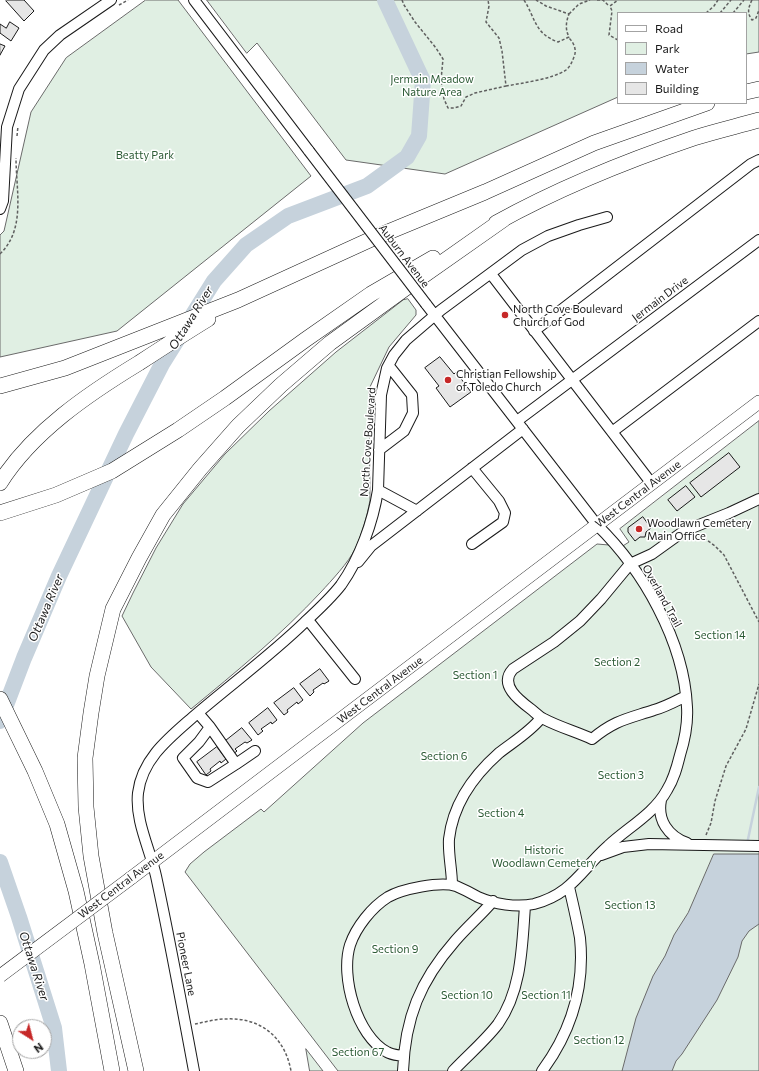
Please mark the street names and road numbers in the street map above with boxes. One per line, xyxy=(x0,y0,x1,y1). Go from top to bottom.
street label: Auburn Avenue xyxy=(376,222,432,290)
street label: Jermain Drive xyxy=(629,274,691,324)
street label: North Cove Boulevard xyxy=(358,387,378,497)
street label: West Central Avenue xyxy=(593,458,683,530)
street label: Overland Trail xyxy=(639,562,685,630)
street label: West Central Avenue xyxy=(335,654,425,726)
street label: West Central Avenue xyxy=(76,849,166,921)
street label: Pioneer Lane xyxy=(173,931,199,997)

